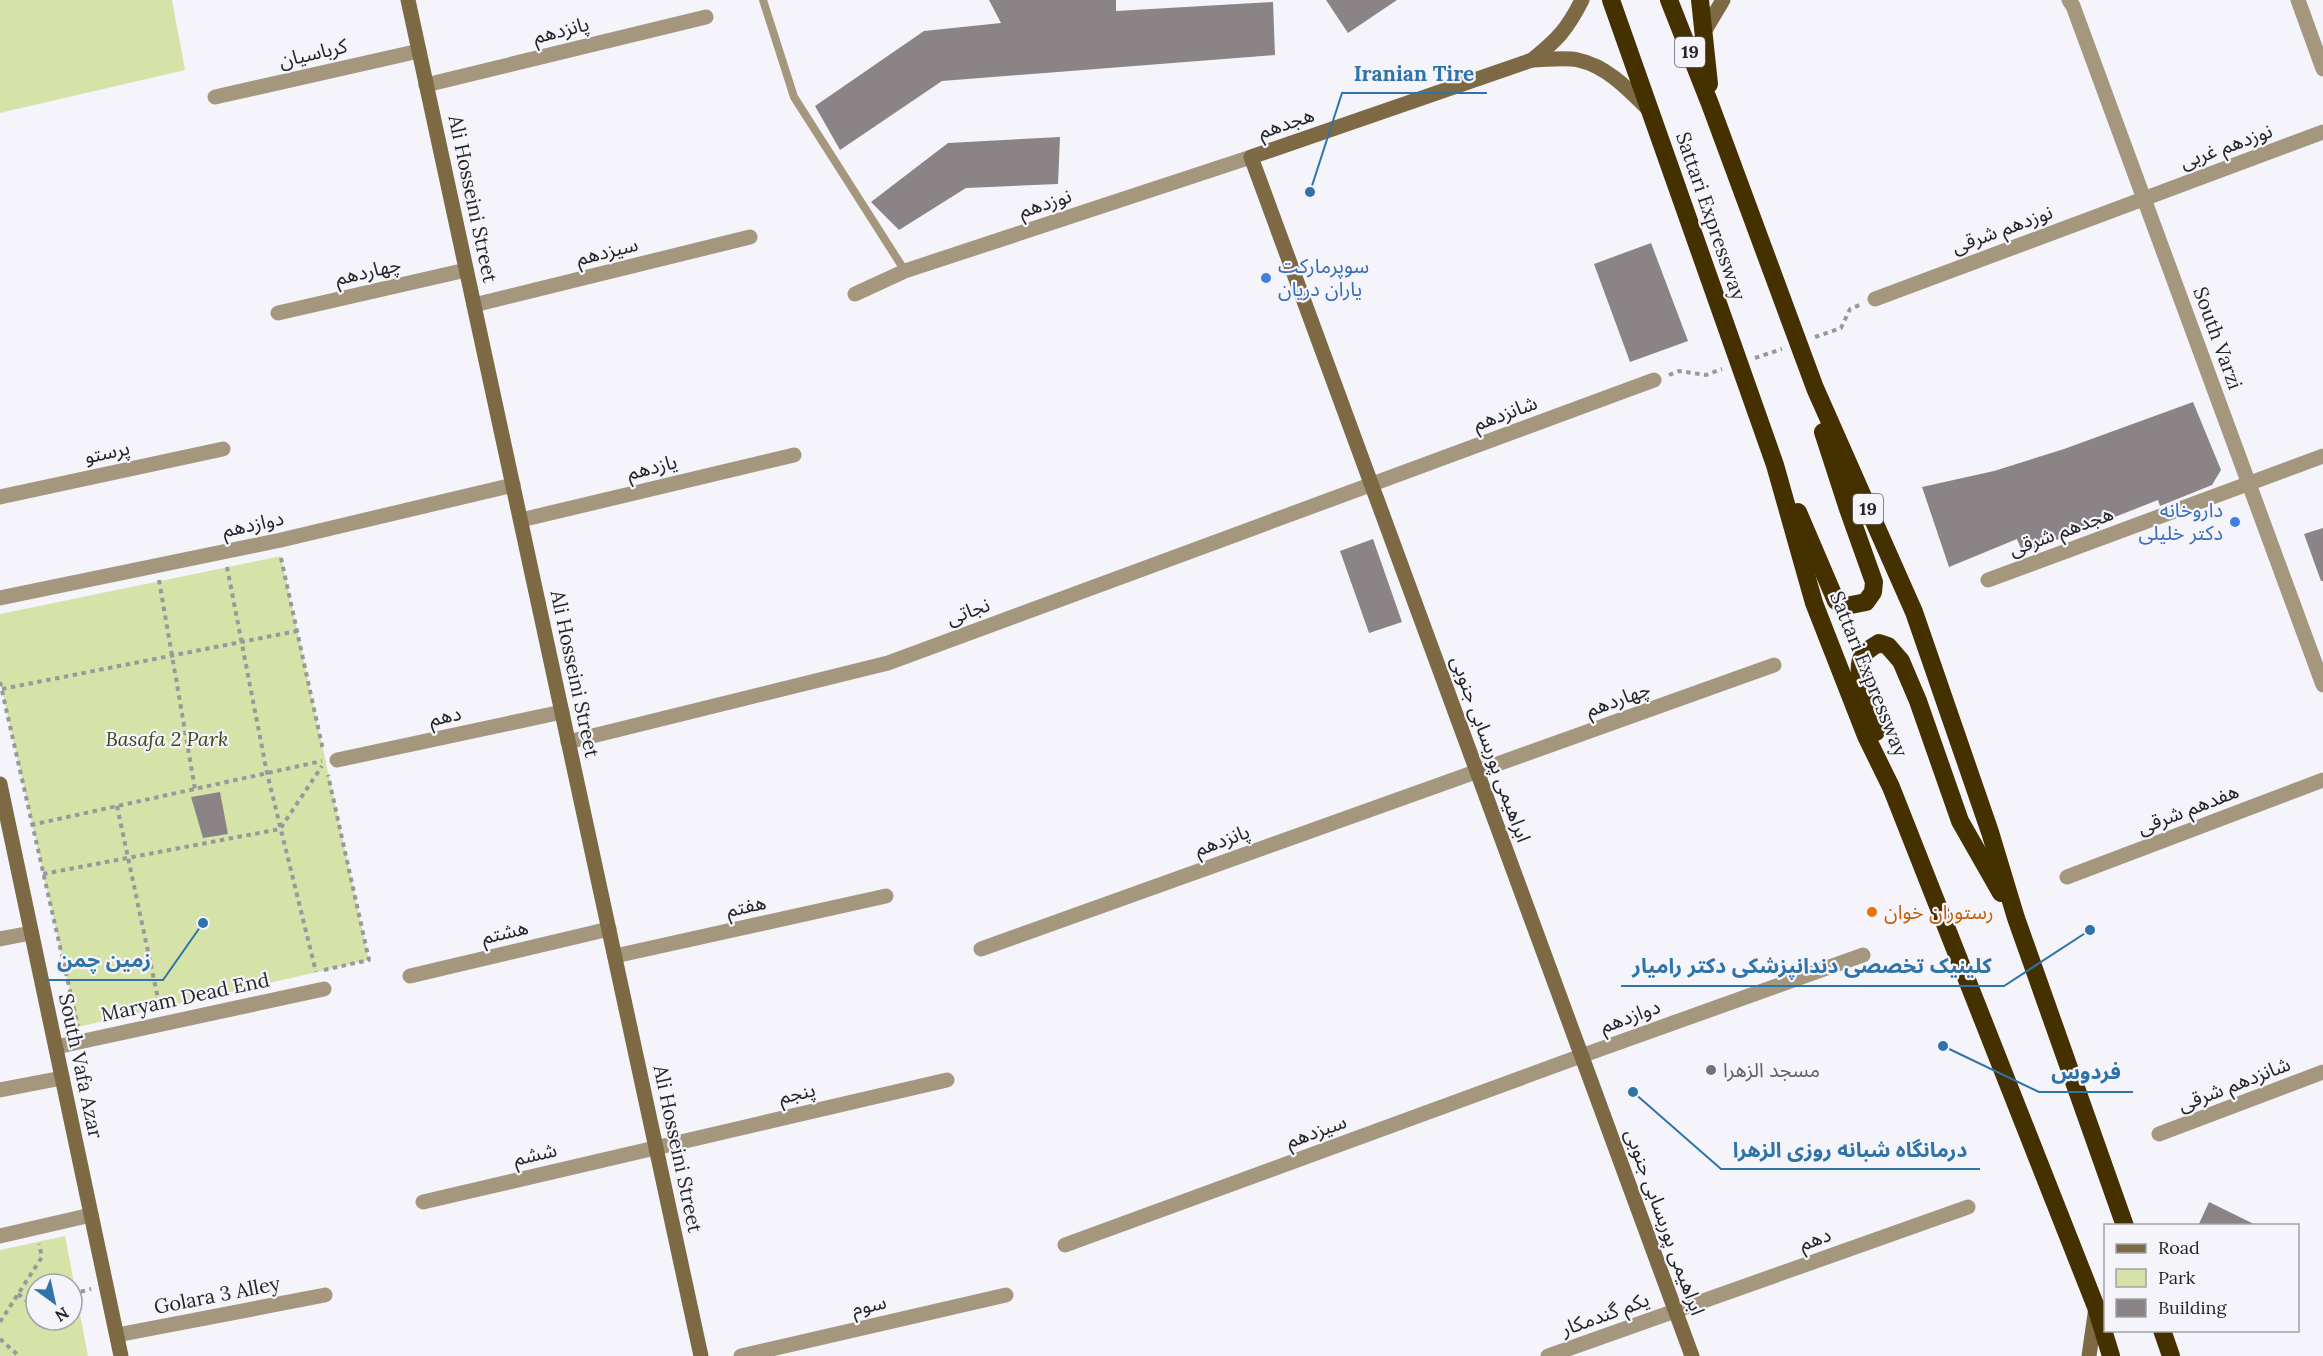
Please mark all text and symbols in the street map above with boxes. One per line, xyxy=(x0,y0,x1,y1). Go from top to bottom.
street label: پانزدهم xyxy=(530,11,592,51)
street label: کرباسیان xyxy=(276,32,350,73)
road number: 19 xyxy=(1675,37,1705,67)
callout: Iranian Tire xyxy=(1342,54,1487,93)
text: Iranian Tire xyxy=(1354,60,1474,87)
street label: هجدهم xyxy=(1255,101,1318,147)
street label: Ali Hosseini Street xyxy=(443,112,503,285)
street label: نوزدهم غربی xyxy=(2176,117,2276,177)
street label: Sattari Expressway xyxy=(1671,128,1752,304)
street label: نوزدهم xyxy=(1015,182,1075,226)
street label: نوزدهم شرقی xyxy=(1948,199,2057,261)
street label: سیزدهم xyxy=(573,231,641,273)
street label: چهاردهم xyxy=(333,251,404,293)
place label: سوپرمارکت یاران دریان xyxy=(1278,253,1369,301)
marker: سوپرمارکت یاران دریان xyxy=(1259,271,1273,285)
street label: South Varzi xyxy=(2188,283,2249,393)
street label: شانزدهم xyxy=(1469,389,1541,438)
street label: پرستو xyxy=(82,435,132,470)
street label: یازدهم xyxy=(624,448,680,488)
road number: 19 xyxy=(1853,494,1883,524)
place label: داروخانه دکتر خلیلی xyxy=(2139,497,2223,545)
street label: هجدهم شرقی xyxy=(2005,500,2118,564)
street label: دوازدهم xyxy=(220,505,287,545)
marker: داروخانه دکتر خلیلی xyxy=(2228,515,2242,529)
street label: Ali Hosseini Street xyxy=(545,587,605,760)
street label: Sattari Expressway xyxy=(1825,587,1914,761)
street label: نجاتی xyxy=(943,591,993,630)
street label: ابراهیمی پوربسابی جنوبی xyxy=(1445,652,1537,846)
street label: چهاردهم xyxy=(1582,675,1654,725)
street label: دهم xyxy=(427,700,464,734)
park label: Basafa 2 Park xyxy=(105,726,229,751)
street label: هفدهم شرقی xyxy=(2134,778,2243,842)
street label: پانزدهم xyxy=(1191,818,1254,864)
street label: هفتم xyxy=(724,889,769,925)
place label: رستوران خوان xyxy=(1884,899,1994,924)
marker: رستوران خوان xyxy=(1865,905,1879,919)
street label: هشتم xyxy=(479,914,531,952)
callout: زمین چمن xyxy=(45,941,163,980)
text: زمین چمن xyxy=(57,946,151,974)
callout: کلینیک تخصصی دندانپزشکی دکتر رامیار xyxy=(1621,947,2004,986)
text: کلینیک تخصصی دندانپزشکی دکتر رامیار xyxy=(1631,952,1992,980)
street label: Maryam Dead End xyxy=(98,966,271,1027)
street label: South Vafa Azar xyxy=(54,991,109,1141)
street label: دوازدهم xyxy=(1596,993,1664,1041)
street label: شانزدهم شرقی xyxy=(2174,1051,2295,1119)
callout: فردوس xyxy=(2039,1053,2133,1092)
place label: مسجد الزهرا xyxy=(1723,1057,1820,1082)
text: فردوس xyxy=(2051,1058,2121,1085)
street label: Ali Hosseini Street xyxy=(648,1062,708,1235)
marker: مسجد الزهرا xyxy=(1704,1063,1718,1077)
street label: پنجم xyxy=(776,1076,818,1112)
street label: سیزدهم xyxy=(1282,1108,1351,1156)
street label: ابراهیمی پوربسابی جنوبی xyxy=(1619,1125,1711,1319)
callout: درمانگاه شبانه روزی الزهرا xyxy=(1721,1130,1980,1169)
street label: ششم xyxy=(511,1136,560,1174)
text: درمانگاه شبانه روزی الزهرا xyxy=(1733,1136,1967,1163)
street label: دهم xyxy=(1795,1221,1835,1259)
legend xyxy=(2104,1224,2299,1332)
text: Road xyxy=(2158,1236,2200,1259)
text: Park xyxy=(2158,1266,2196,1289)
street label: Golara 3 Alley xyxy=(152,1270,282,1319)
north arrow xyxy=(24,1272,84,1332)
street label: یکم گندمکار xyxy=(1556,1286,1653,1344)
street label: سوم xyxy=(849,1288,889,1324)
text: Building xyxy=(2158,1296,2228,1319)
text: N xyxy=(52,1303,73,1326)

